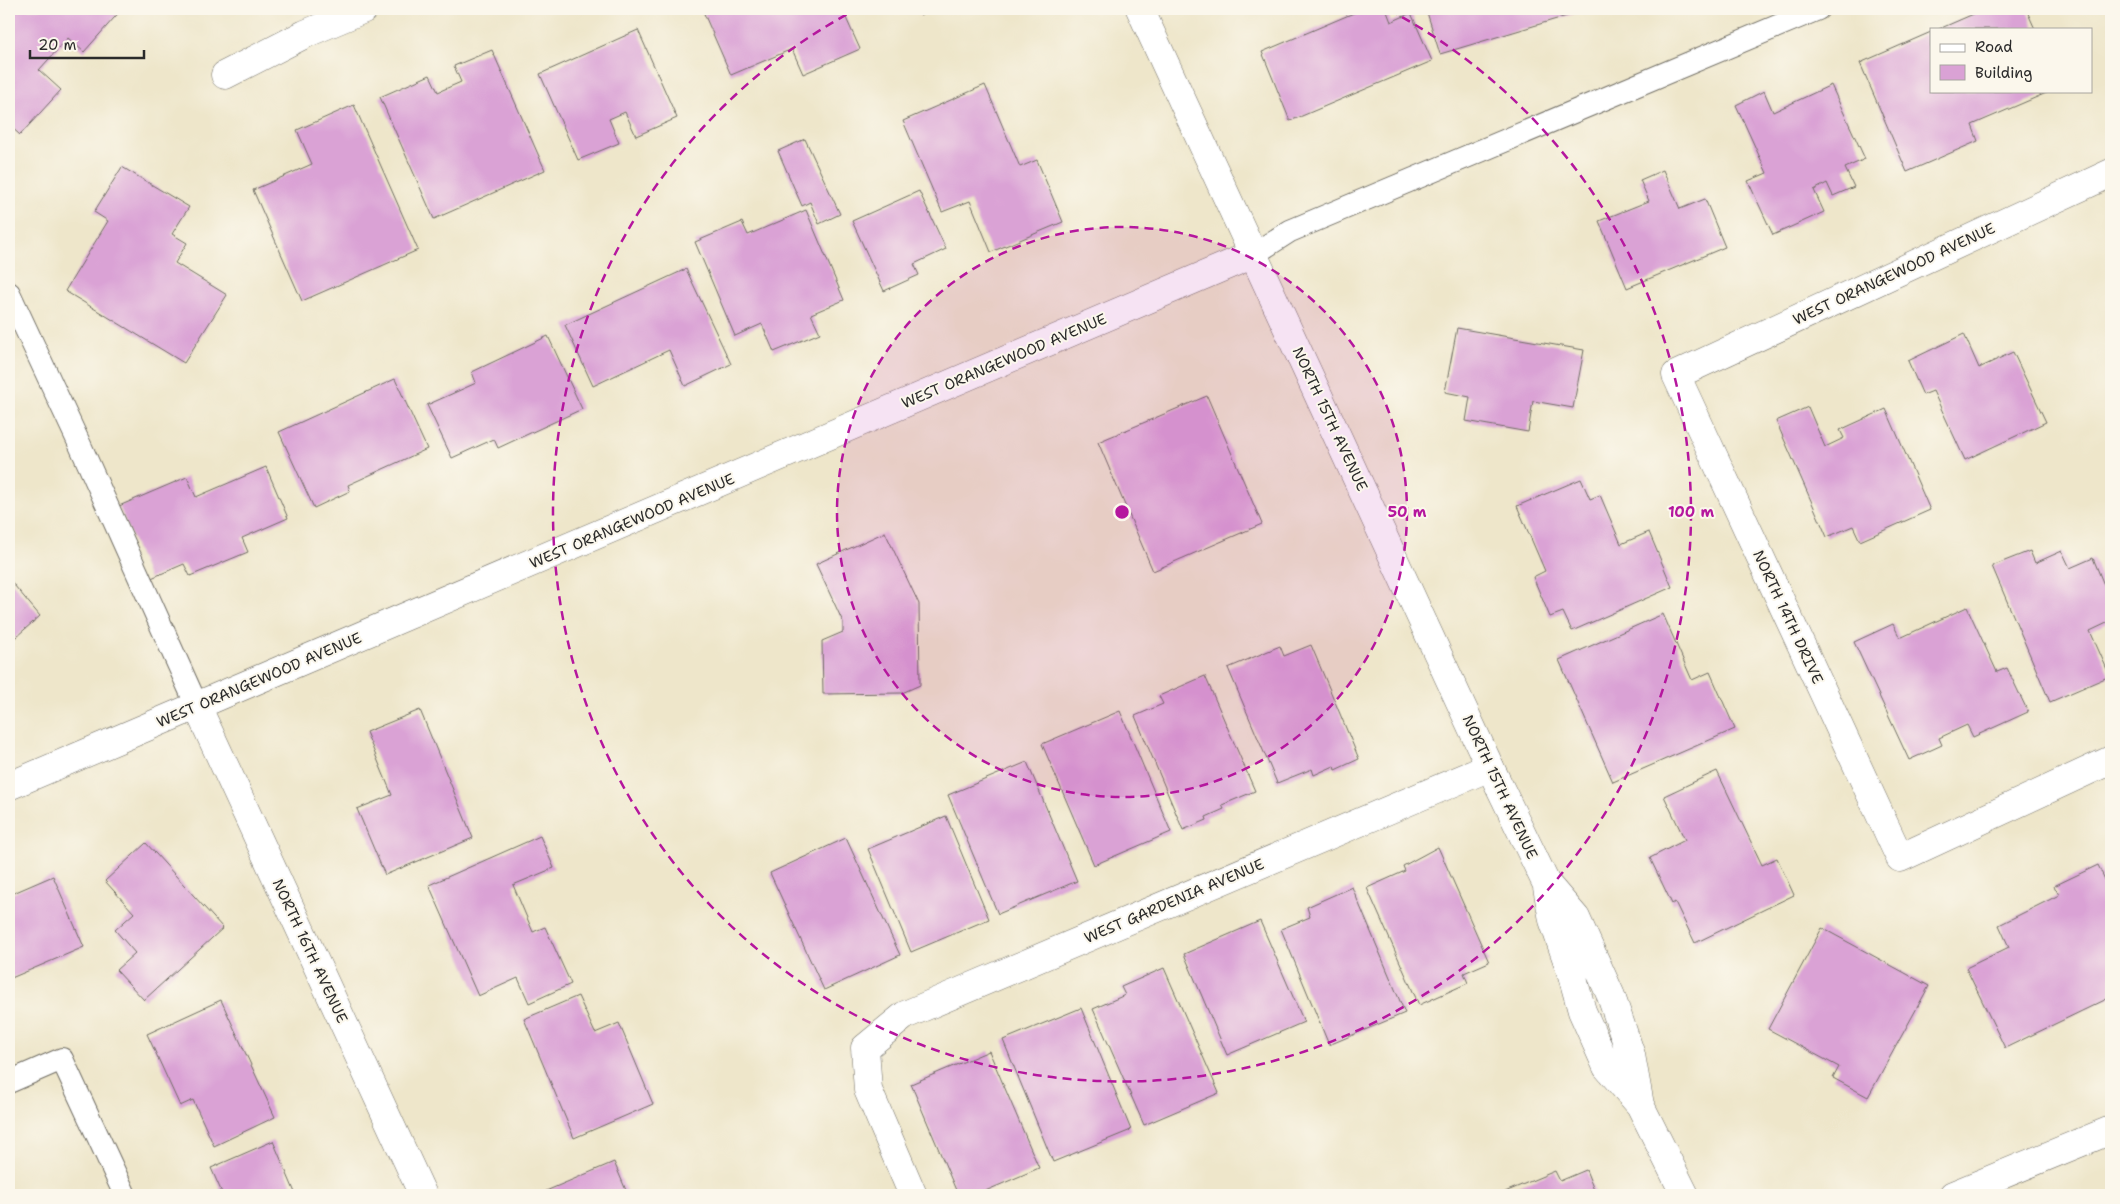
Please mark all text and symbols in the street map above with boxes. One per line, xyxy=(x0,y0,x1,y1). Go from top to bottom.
scale bar xyxy=(30,28,144,60)
legend xyxy=(1930,28,2092,92)
text: 20 m xyxy=(38,35,77,55)
text: Road xyxy=(1975,37,2013,57)
text: Building xyxy=(1975,63,2032,83)
street label: WEST ORANGEWOOD AVENUE xyxy=(1790,218,1998,330)
street label: WEST ORANGEWOOD AVENUE xyxy=(898,309,1110,413)
street label: NORTH 15TH AVENUE xyxy=(1288,344,1372,494)
street label: WEST ORANGEWOOD AVENUE xyxy=(526,469,738,573)
text: 50 m xyxy=(1388,502,1427,522)
text: 100 m xyxy=(1668,502,1714,522)
centre of rings xyxy=(1113,503,1131,521)
street label: NORTH 14TH DRIVE xyxy=(1748,547,1828,687)
street label: WEST ORANGEWOOD AVENUE xyxy=(153,628,365,732)
street label: NORTH 15TH AVENUE xyxy=(1458,712,1542,862)
street label: WEST GARDENIA AVENUE xyxy=(1081,854,1267,948)
street label: NORTH 16TH AVENUE xyxy=(268,876,352,1026)

